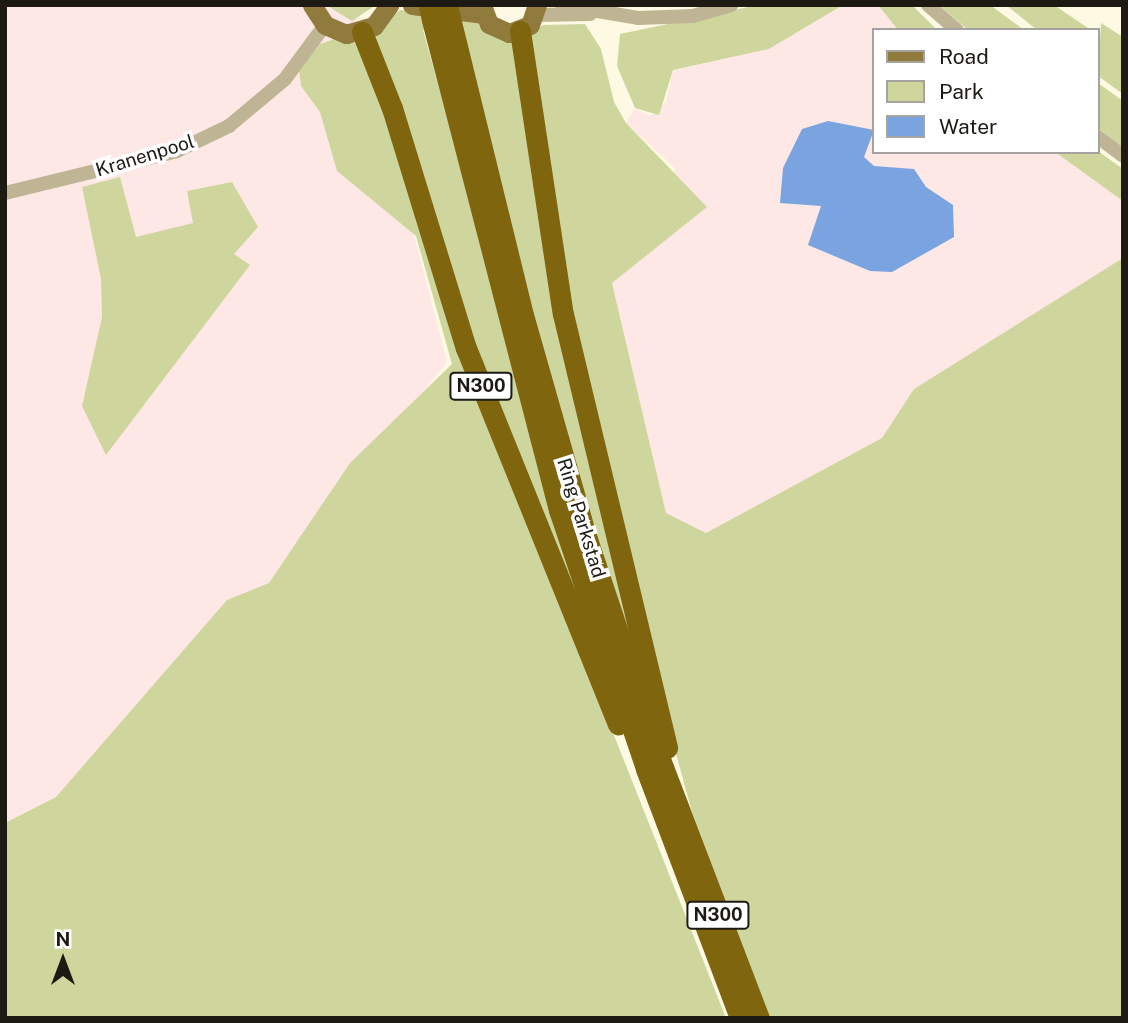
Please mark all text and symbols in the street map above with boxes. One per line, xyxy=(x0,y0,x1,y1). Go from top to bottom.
legend xyxy=(872,28,1100,154)
text: Road xyxy=(939,44,989,69)
text: Park xyxy=(939,79,984,104)
text: Water xyxy=(939,114,997,139)
street label: Kranenpool xyxy=(93,130,197,182)
road number: N300 xyxy=(448,372,514,400)
street label: Ring Parkstad xyxy=(552,455,610,581)
road number: N300 xyxy=(685,900,751,930)
north arrow xyxy=(28,925,98,995)
text: N xyxy=(56,928,70,950)

